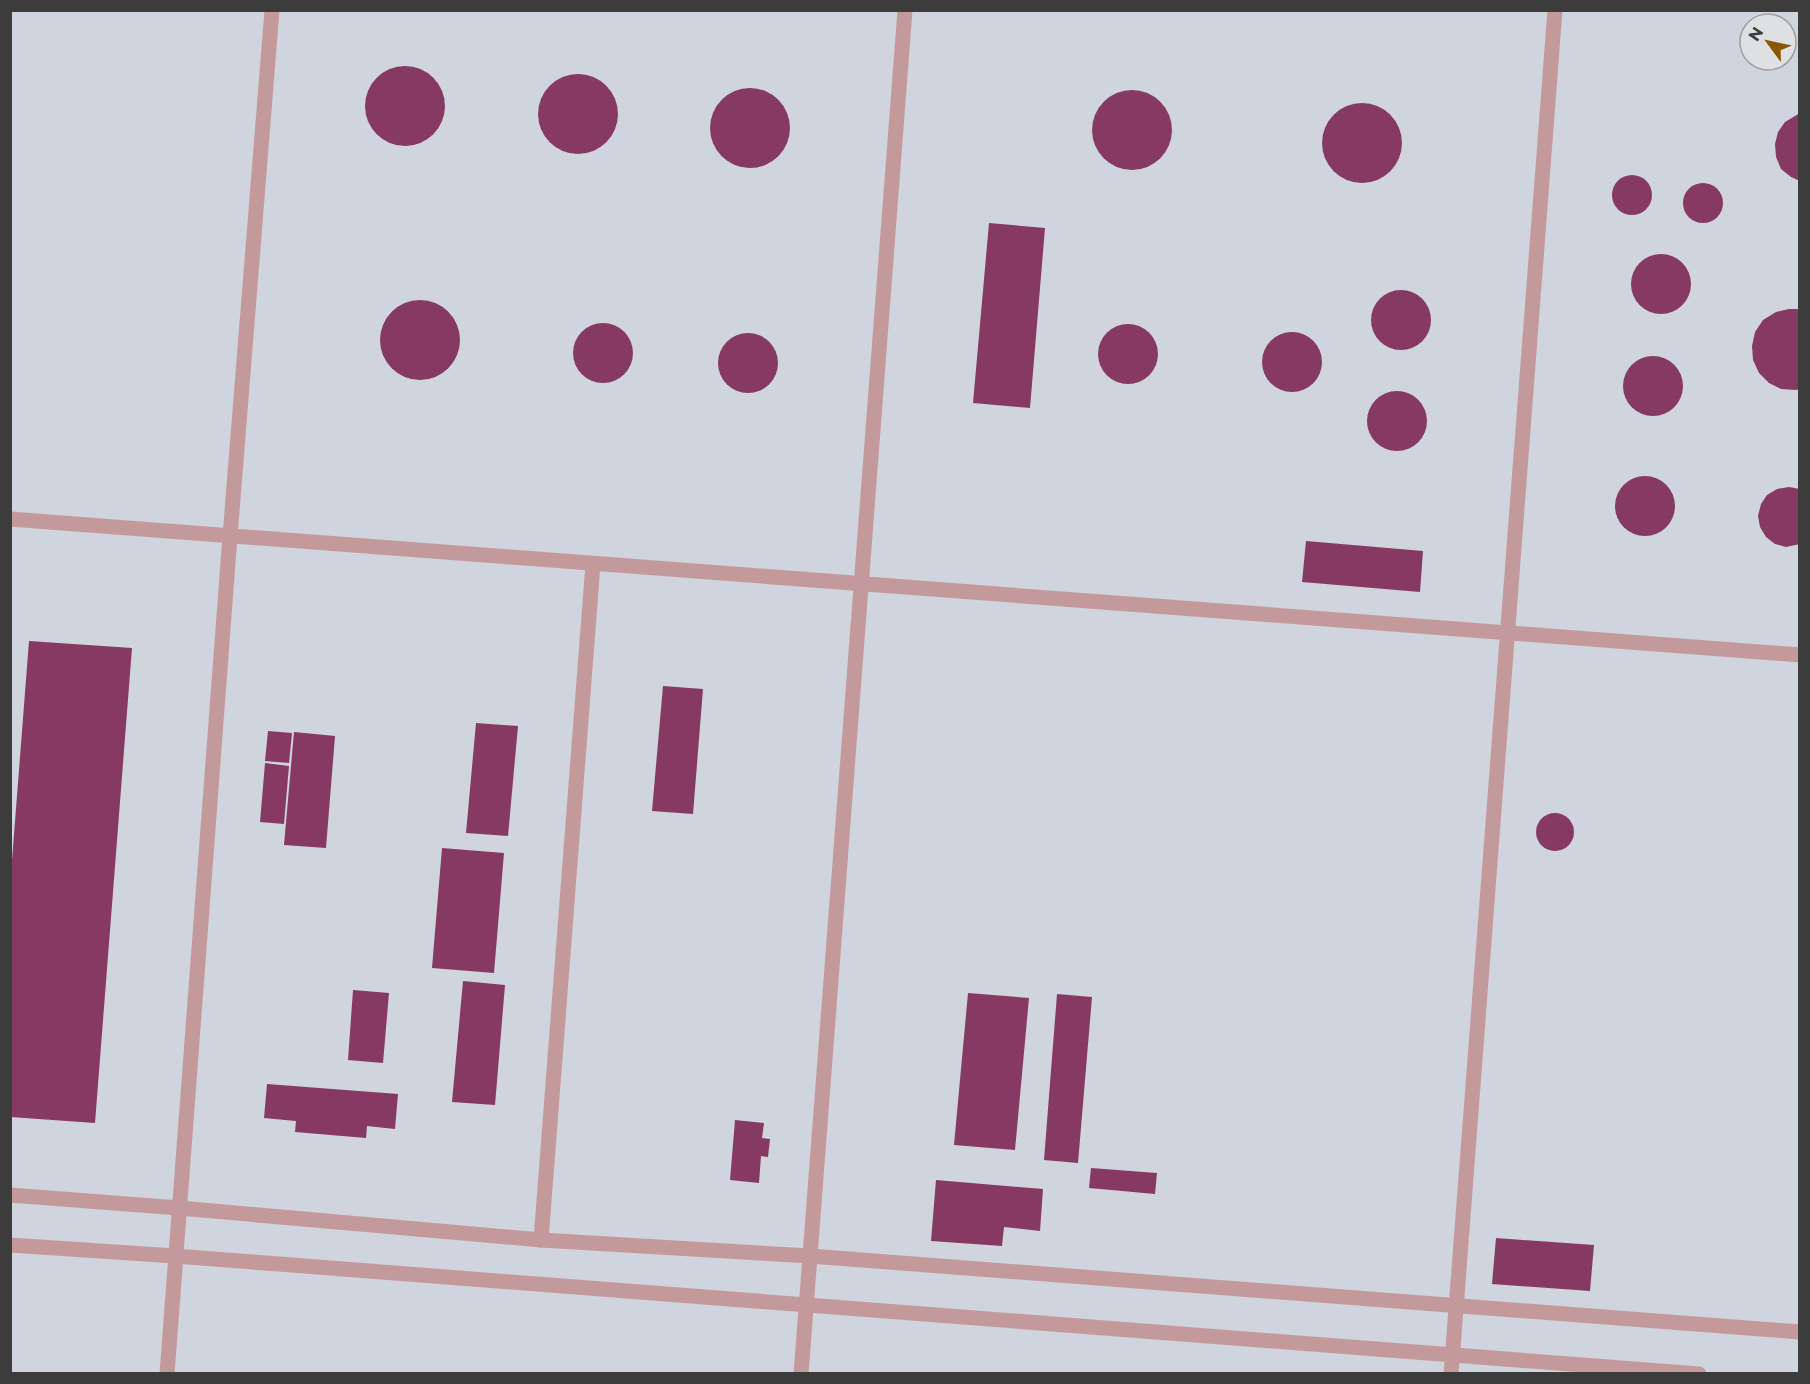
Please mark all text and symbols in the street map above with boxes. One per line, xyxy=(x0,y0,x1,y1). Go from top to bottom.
north arrow xyxy=(1738,12,1798,72)
text: N xyxy=(1744,24,1767,45)

